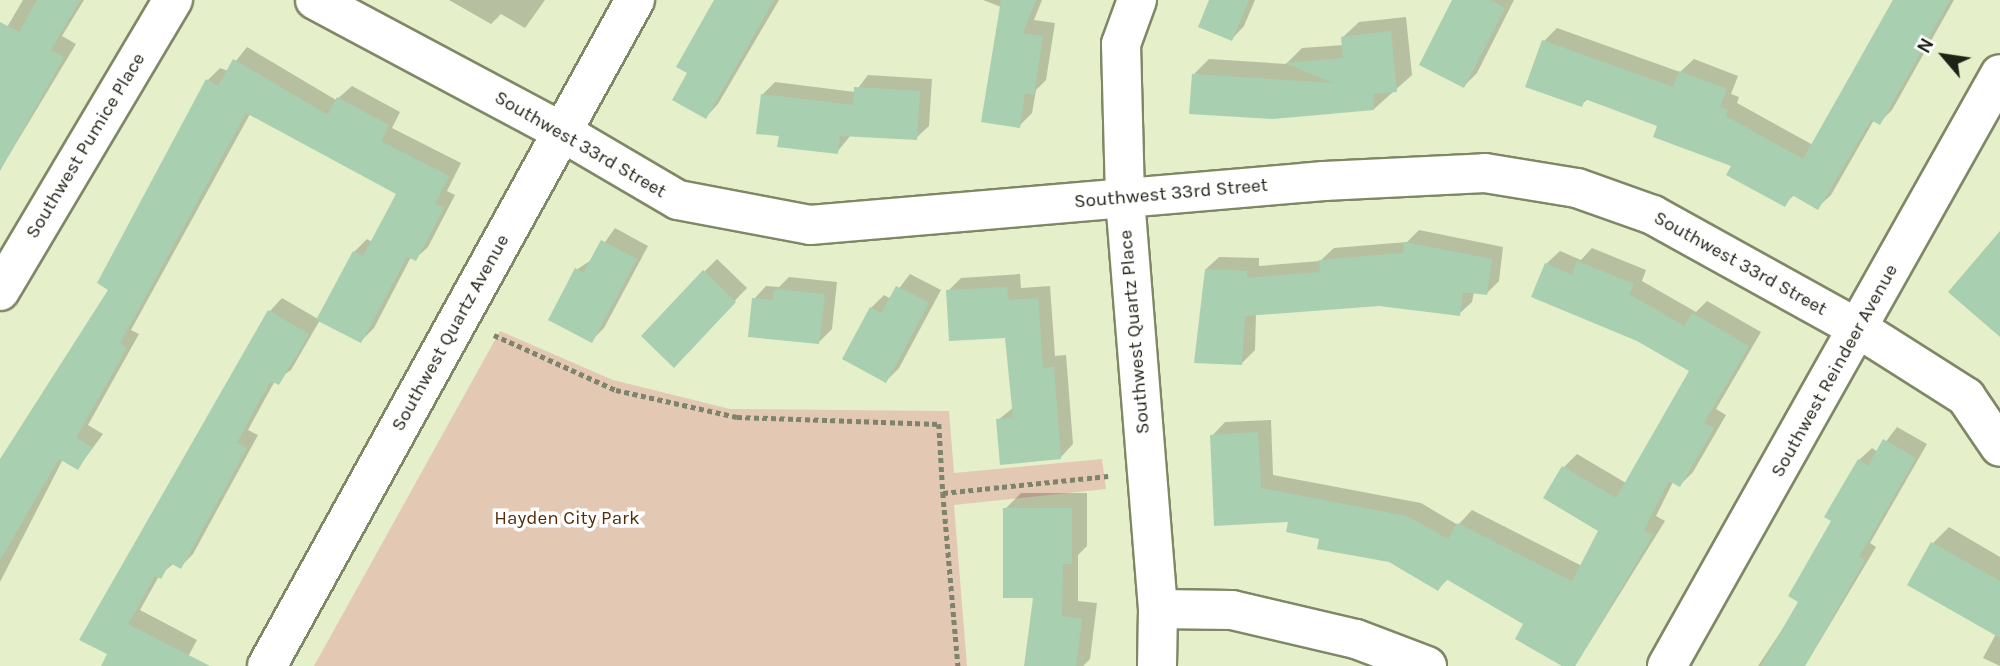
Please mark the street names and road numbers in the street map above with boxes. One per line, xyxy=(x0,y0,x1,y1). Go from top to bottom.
street label: Southwest Pumice Place xyxy=(21,49,151,243)
street label: Southwest 33rd Street xyxy=(490,87,670,203)
street label: Southwest 33rd Street xyxy=(1073,174,1269,214)
street label: Southwest 33rd Street xyxy=(1649,207,1831,321)
street label: Southwest Quartz Place xyxy=(1115,229,1155,435)
street label: Southwest Quartz Avenue xyxy=(387,231,515,435)
street label: Southwest Reindeer Avenue xyxy=(1767,260,1903,482)

